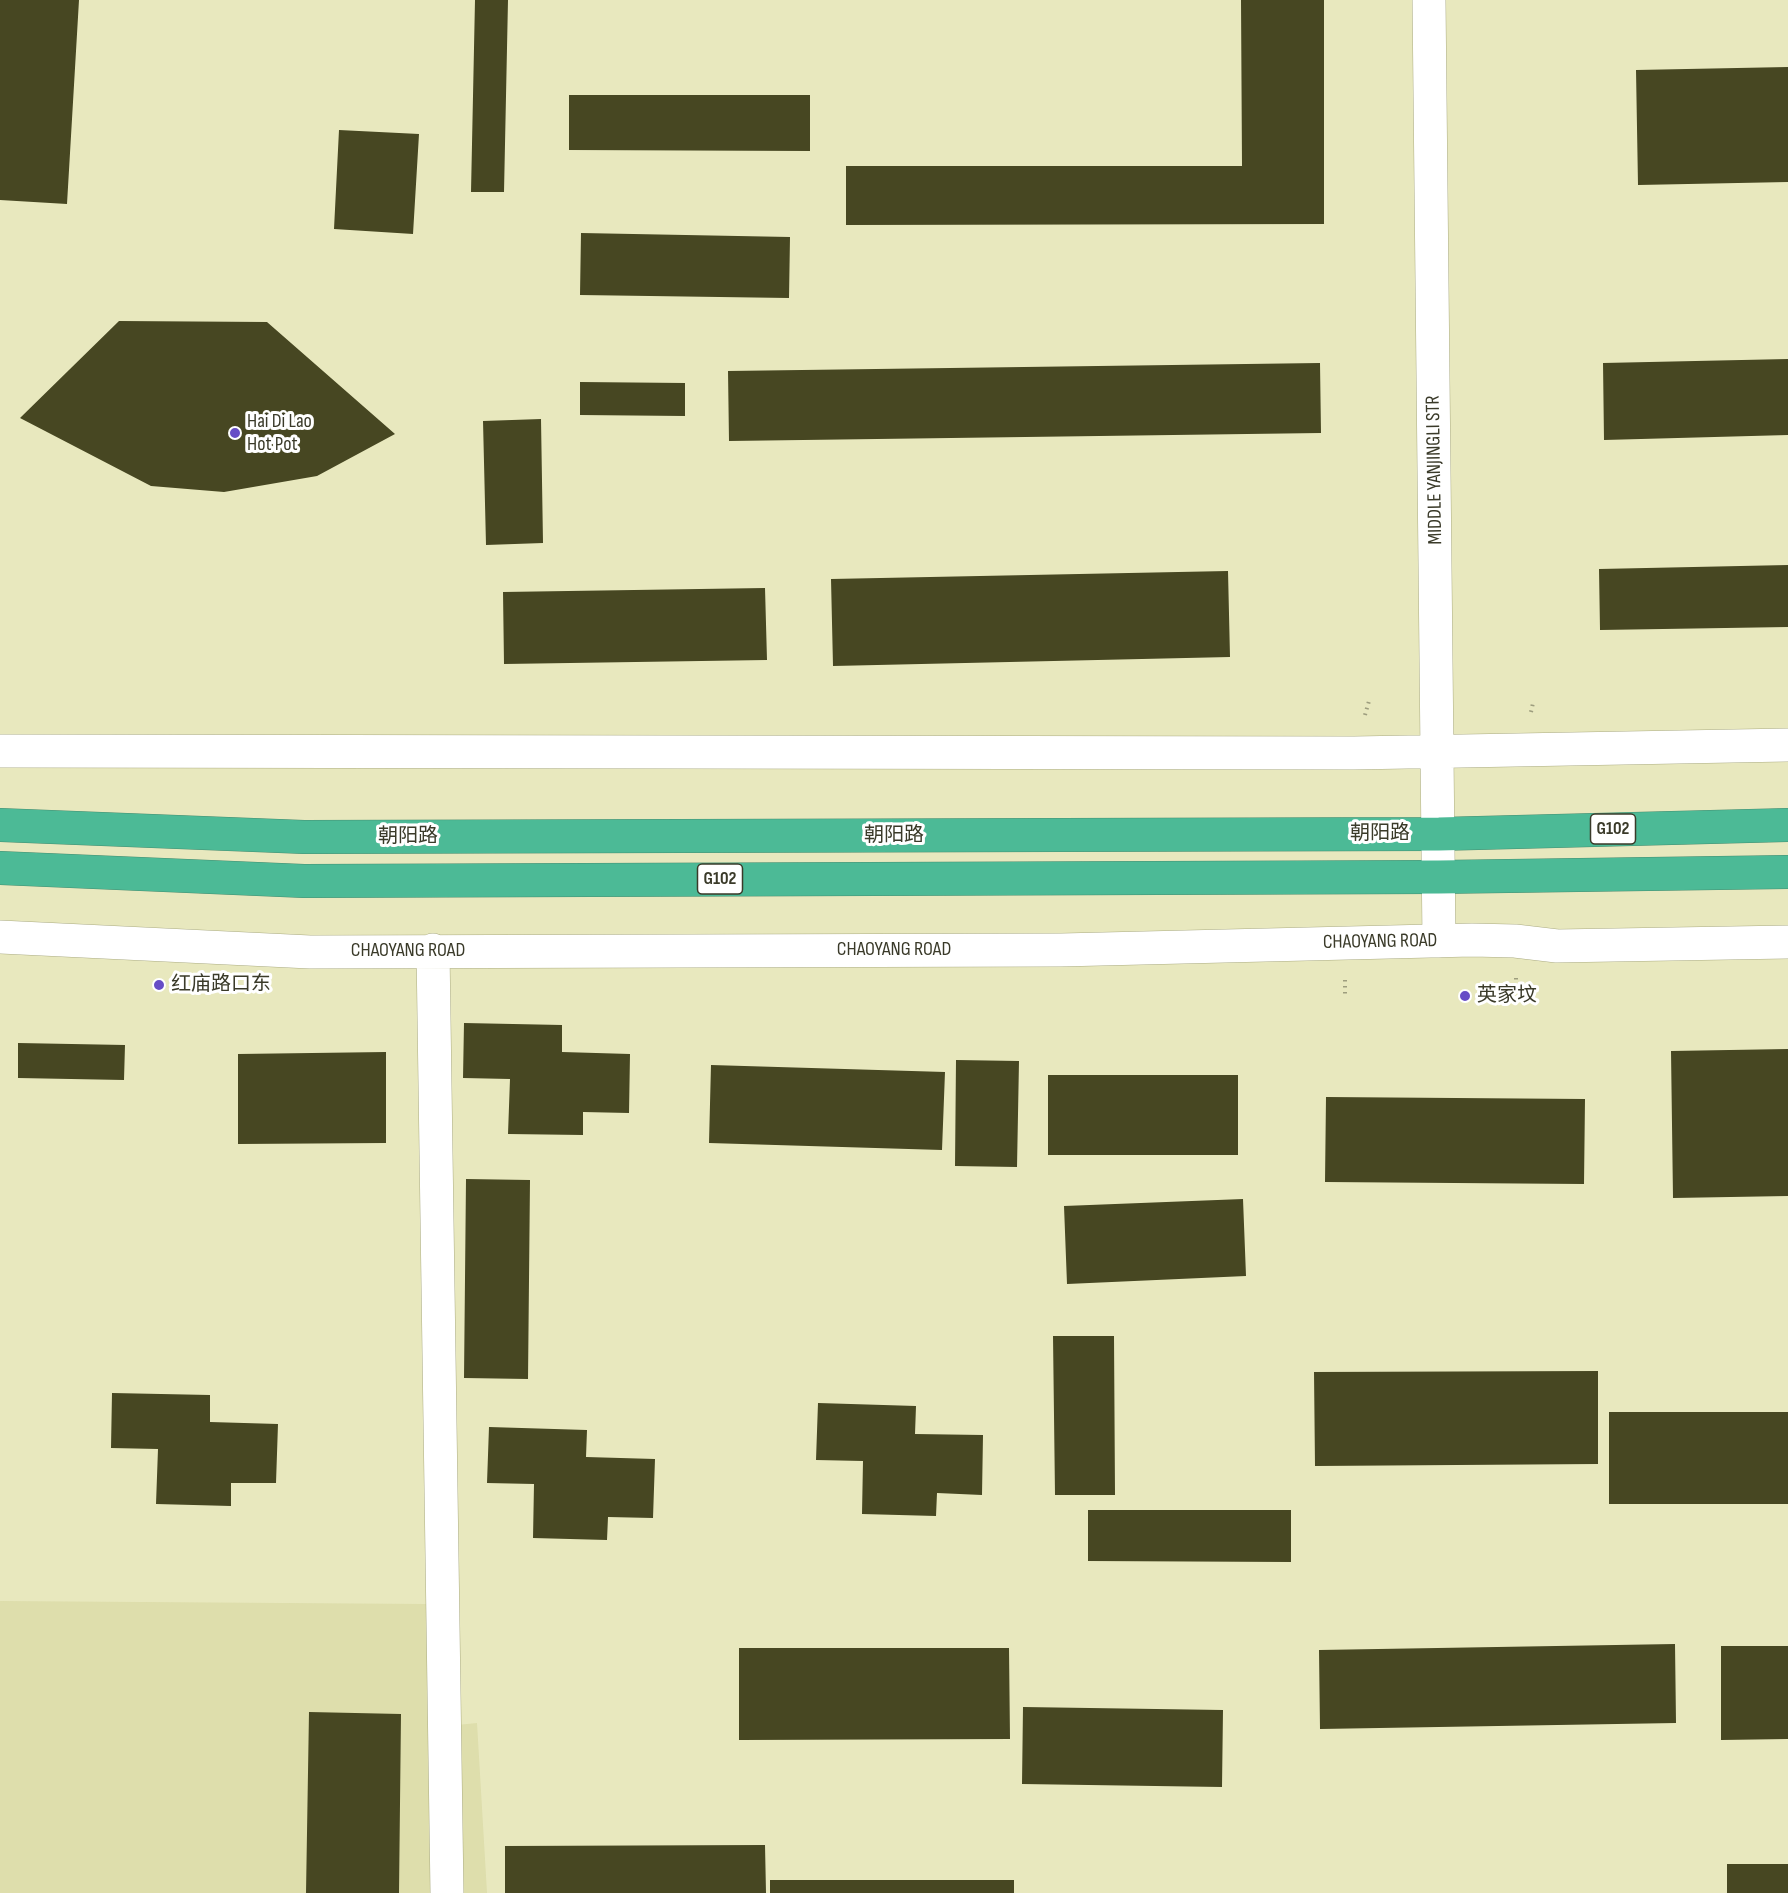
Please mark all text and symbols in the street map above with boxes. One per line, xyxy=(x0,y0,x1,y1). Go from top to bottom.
street label: MIDDLE YANJINGLI STR xyxy=(1422,395,1448,545)
place label: Hai Di Lao Hot Pot xyxy=(247,410,312,457)
marker: Hai Di Lao Hot Pot xyxy=(228,426,242,440)
road number: G102 xyxy=(1590,814,1636,844)
street label: 朝阳路 xyxy=(1350,822,1410,846)
street label: 朝阳路 xyxy=(864,824,924,848)
street label: 朝阳路 xyxy=(378,825,438,849)
road number: G102 xyxy=(698,864,742,894)
street label: CHAOYANG ROAD xyxy=(1323,929,1437,955)
street label: CHAOYANG ROAD xyxy=(837,938,951,962)
street label: CHAOYANG ROAD xyxy=(351,939,465,963)
place label: 红庙路口东 xyxy=(171,973,271,997)
marker: 红庙路口东 xyxy=(152,978,166,992)
place label: 英家坟 xyxy=(1477,984,1537,1008)
marker: 英家坟 xyxy=(1458,989,1472,1003)

